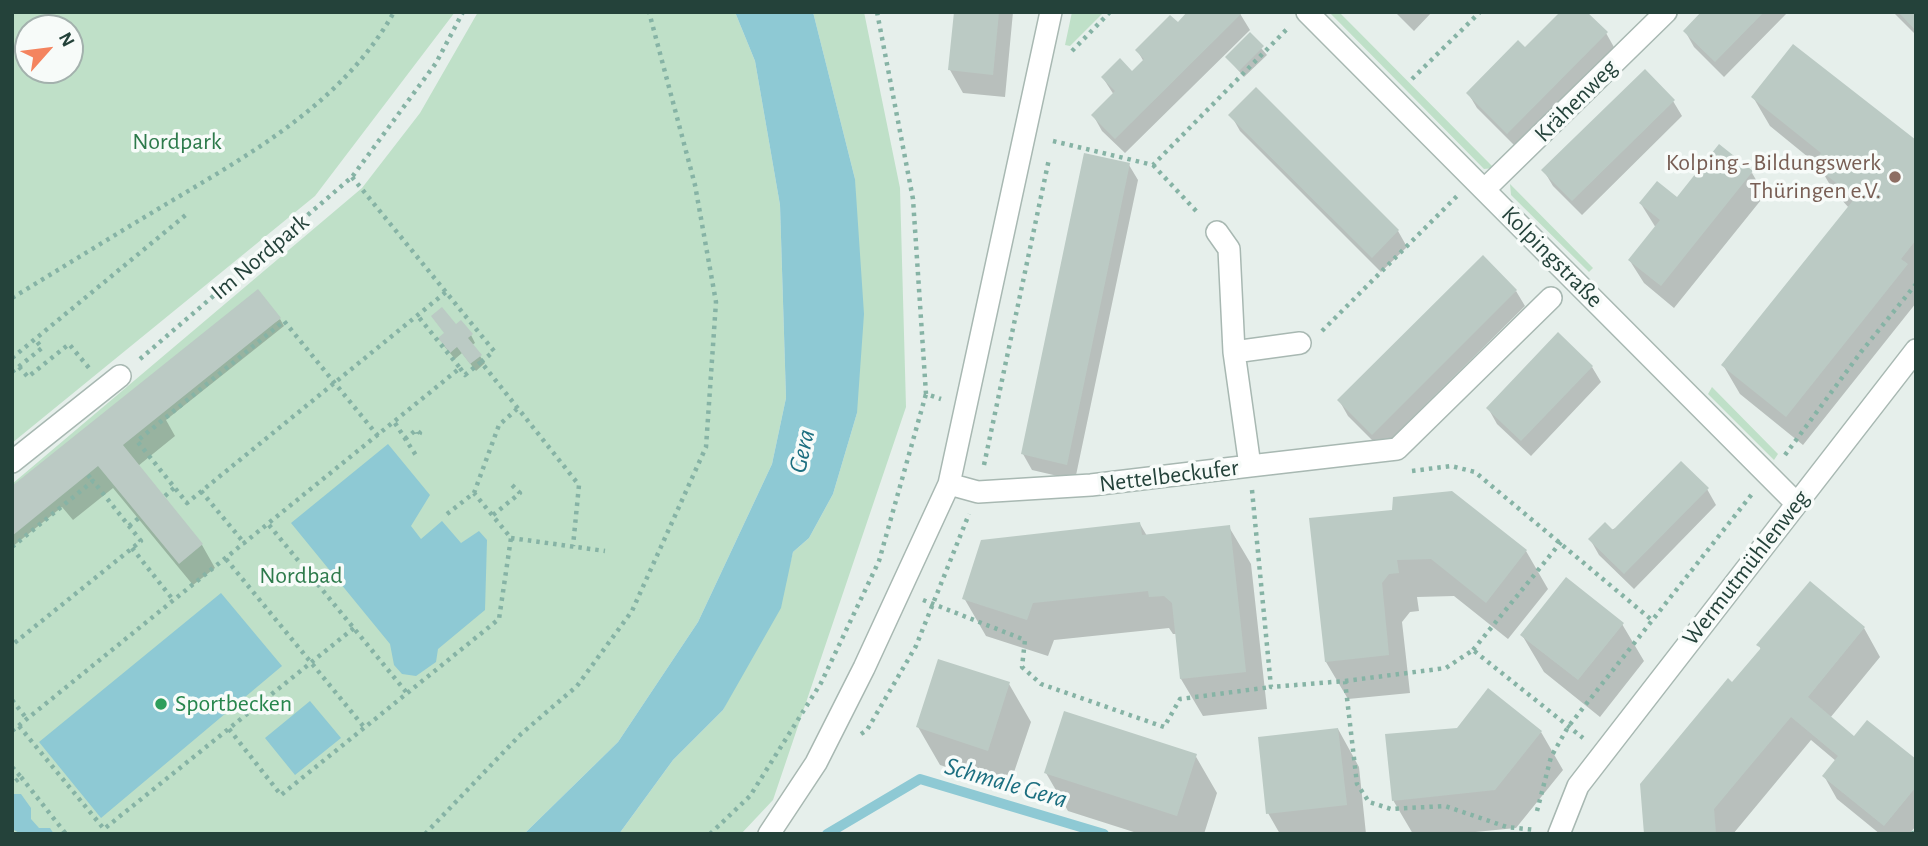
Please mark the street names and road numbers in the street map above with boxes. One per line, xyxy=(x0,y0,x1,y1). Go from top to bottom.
street label: Krähenweg xyxy=(1529,54,1623,148)
street label: Kolpingstraße xyxy=(1495,200,1609,314)
street label: Im Nordpark xyxy=(205,208,315,306)
street label: Nettelbeckufer xyxy=(1098,453,1240,499)
street label: Wermutmühlenweg xyxy=(1676,484,1816,652)

